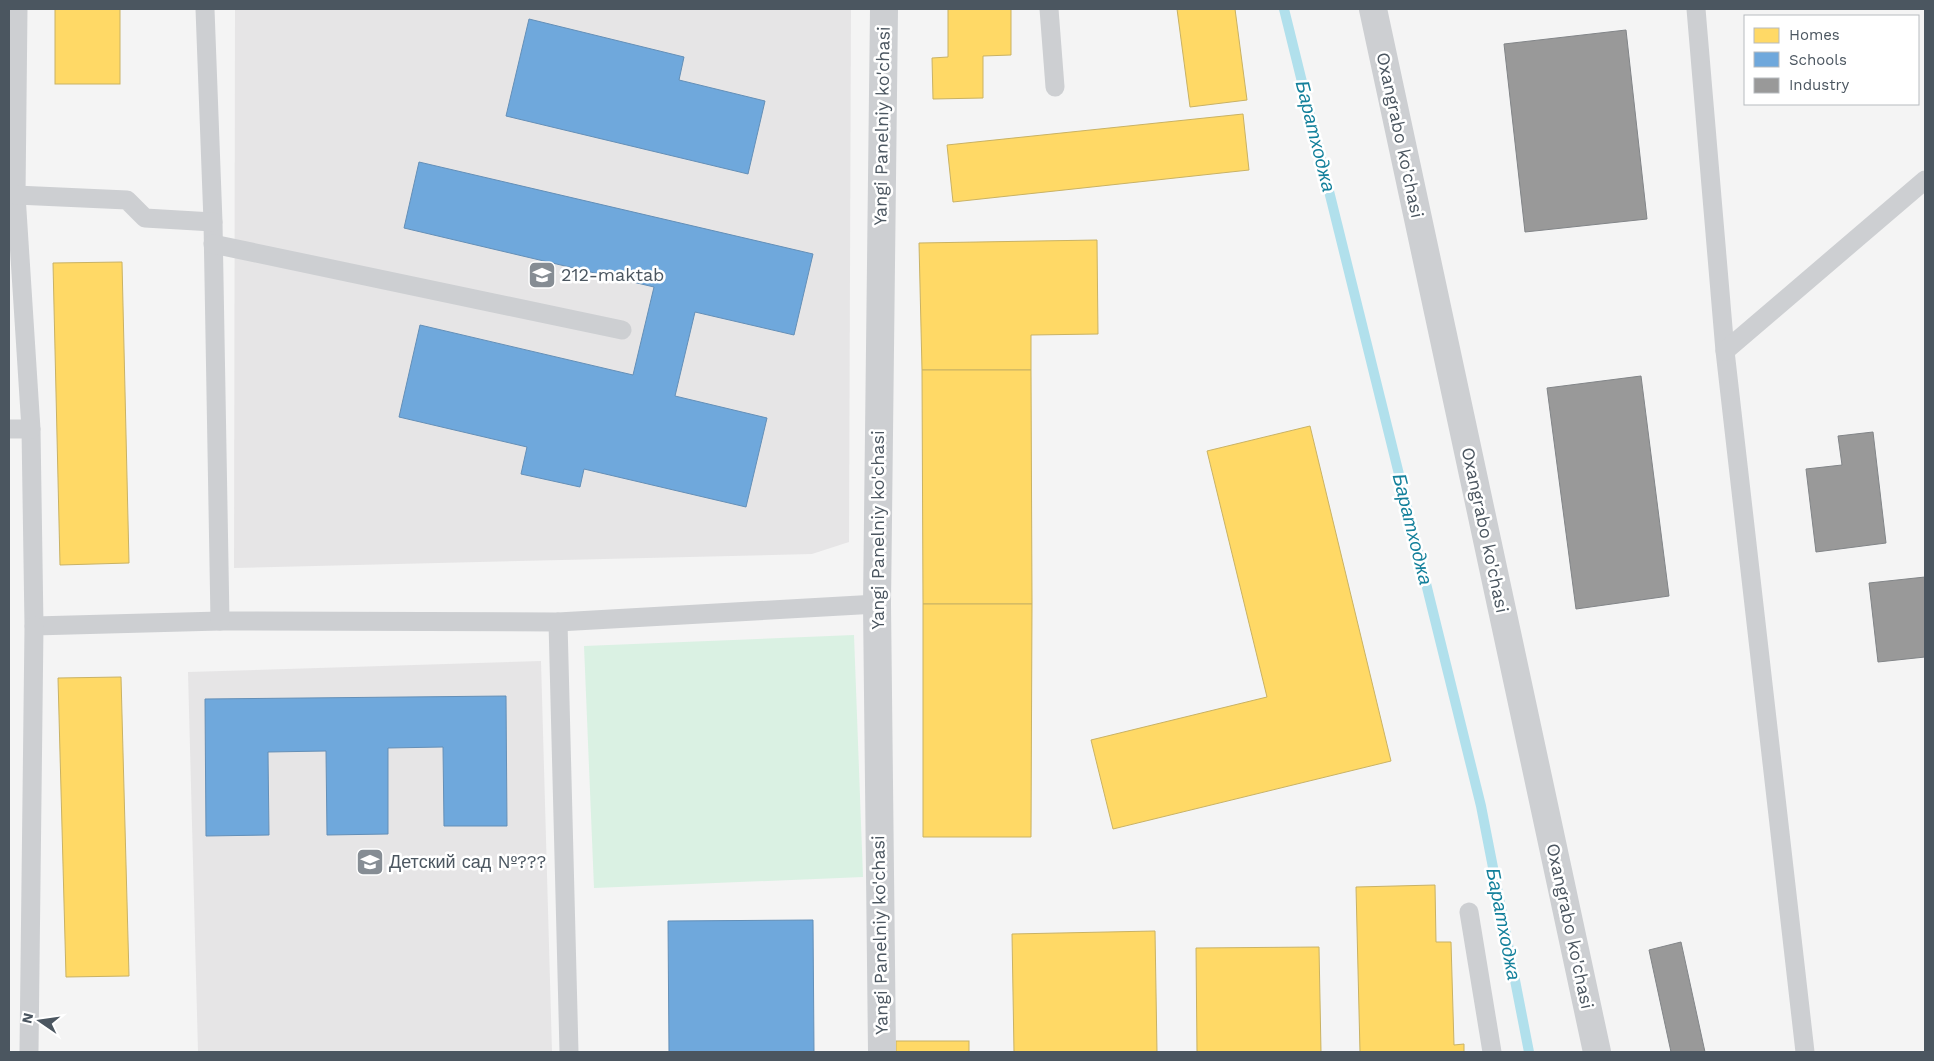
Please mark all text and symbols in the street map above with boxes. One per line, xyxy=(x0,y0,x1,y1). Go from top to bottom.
legend xyxy=(1744,15,1919,105)
street label: Yangi Panelniy ko'chasi xyxy=(869,26,894,226)
text: Homes xyxy=(1789,26,1840,44)
street label: Oxangrabo ko'chasi xyxy=(1373,50,1428,220)
text: Schools xyxy=(1789,51,1847,69)
text: Industry xyxy=(1789,76,1850,94)
water label: Баратходжа xyxy=(1291,78,1340,194)
school or university icon: 212-maktab xyxy=(527,260,557,290)
place label: 212-maktab xyxy=(561,264,664,285)
street label: Yangi Panelniy ko'chasi xyxy=(867,430,888,630)
street label: Oxangrabo ko'chasi xyxy=(1458,445,1513,615)
water label: Баратходжа xyxy=(1388,471,1437,587)
street label: Yangi Panelniy ko'chasi xyxy=(867,835,892,1035)
street label: Oxangrabo ko'chasi xyxy=(1543,841,1598,1011)
school or university icon: Детский сад №??? xyxy=(355,847,385,877)
place label: Детский сад №??? xyxy=(389,851,546,872)
water label: Баратходжа xyxy=(1481,866,1526,982)
north arrow xyxy=(15,996,65,1046)
text: N xyxy=(18,1011,36,1025)

